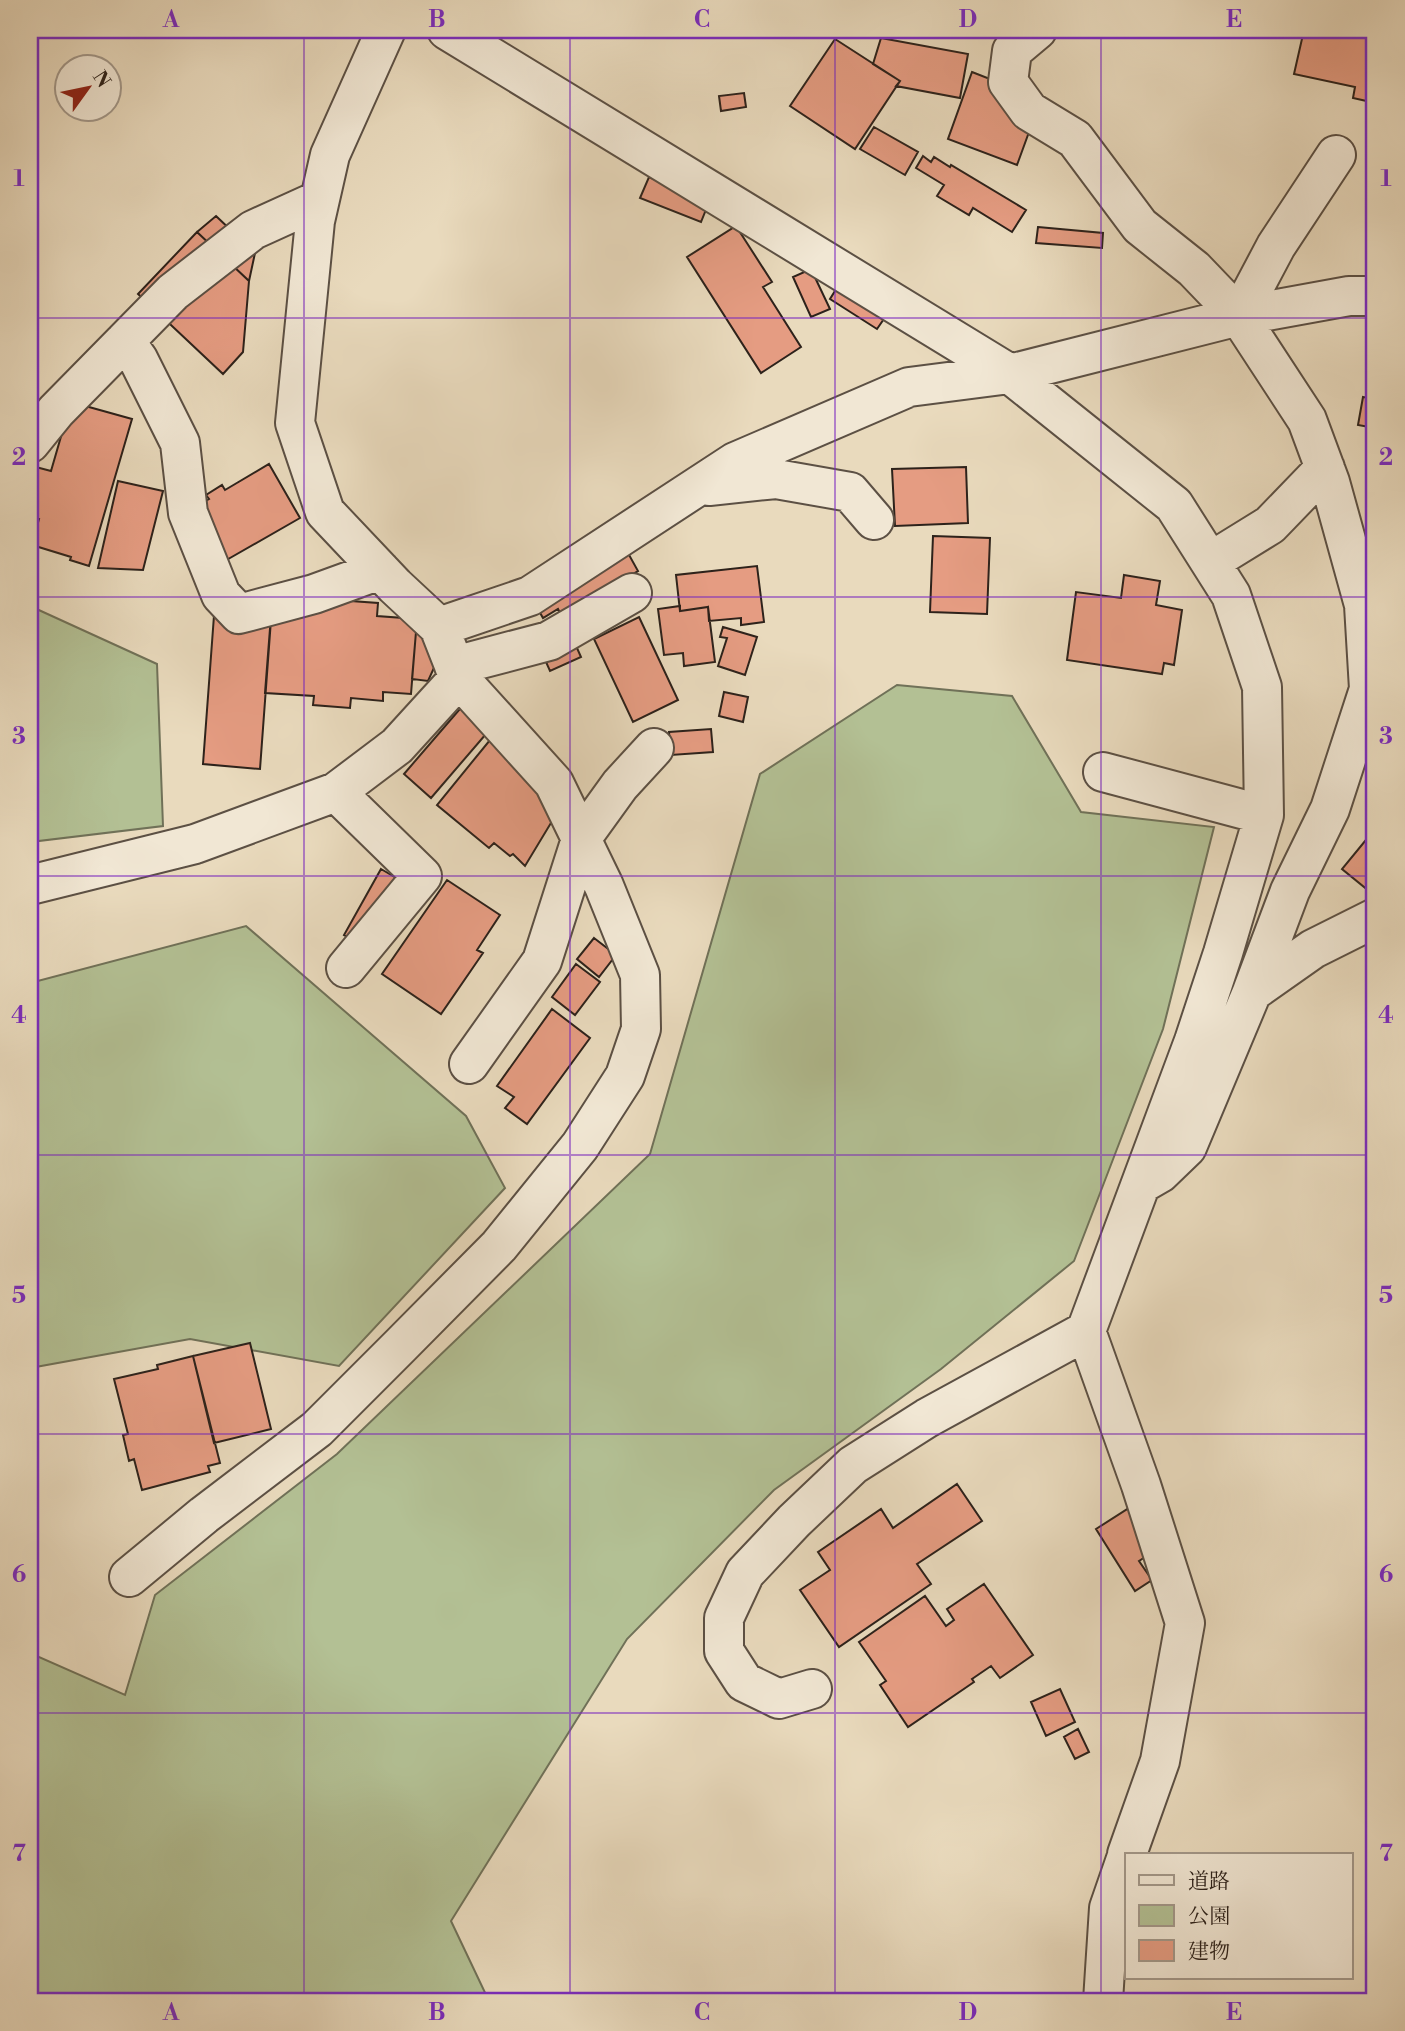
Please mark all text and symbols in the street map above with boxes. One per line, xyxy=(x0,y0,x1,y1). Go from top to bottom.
text: A xyxy=(162,6,180,34)
text: B xyxy=(428,6,446,34)
text: C xyxy=(694,6,710,34)
text: D xyxy=(959,6,977,34)
text: E xyxy=(1226,6,1242,34)
north arrow xyxy=(52,52,122,122)
text: N xyxy=(87,66,116,92)
text: 1 xyxy=(13,165,25,193)
text: 1 xyxy=(1380,165,1392,193)
text: 2 xyxy=(12,444,26,472)
text: 2 xyxy=(1379,444,1393,472)
text: 3 xyxy=(12,723,26,751)
text: 3 xyxy=(1379,723,1393,751)
text: 4 xyxy=(11,1002,27,1030)
text: 4 xyxy=(1378,1002,1394,1030)
text: 5 xyxy=(12,1282,26,1310)
text: 5 xyxy=(1379,1282,1393,1310)
text: 6 xyxy=(12,1561,26,1589)
text: 6 xyxy=(1379,1561,1393,1589)
text: 7 xyxy=(12,1840,26,1868)
text: 7 xyxy=(1379,1840,1393,1868)
legend xyxy=(1125,1853,1352,1979)
text: 道路 xyxy=(1188,1869,1230,1895)
text: 公園 xyxy=(1188,1904,1230,1930)
text: 建物 xyxy=(1188,1939,1230,1965)
text: A xyxy=(162,1999,180,2027)
text: B xyxy=(428,1999,446,2027)
text: C xyxy=(694,1999,710,2027)
text: D xyxy=(959,1999,977,2027)
text: E xyxy=(1226,1999,1242,2027)

